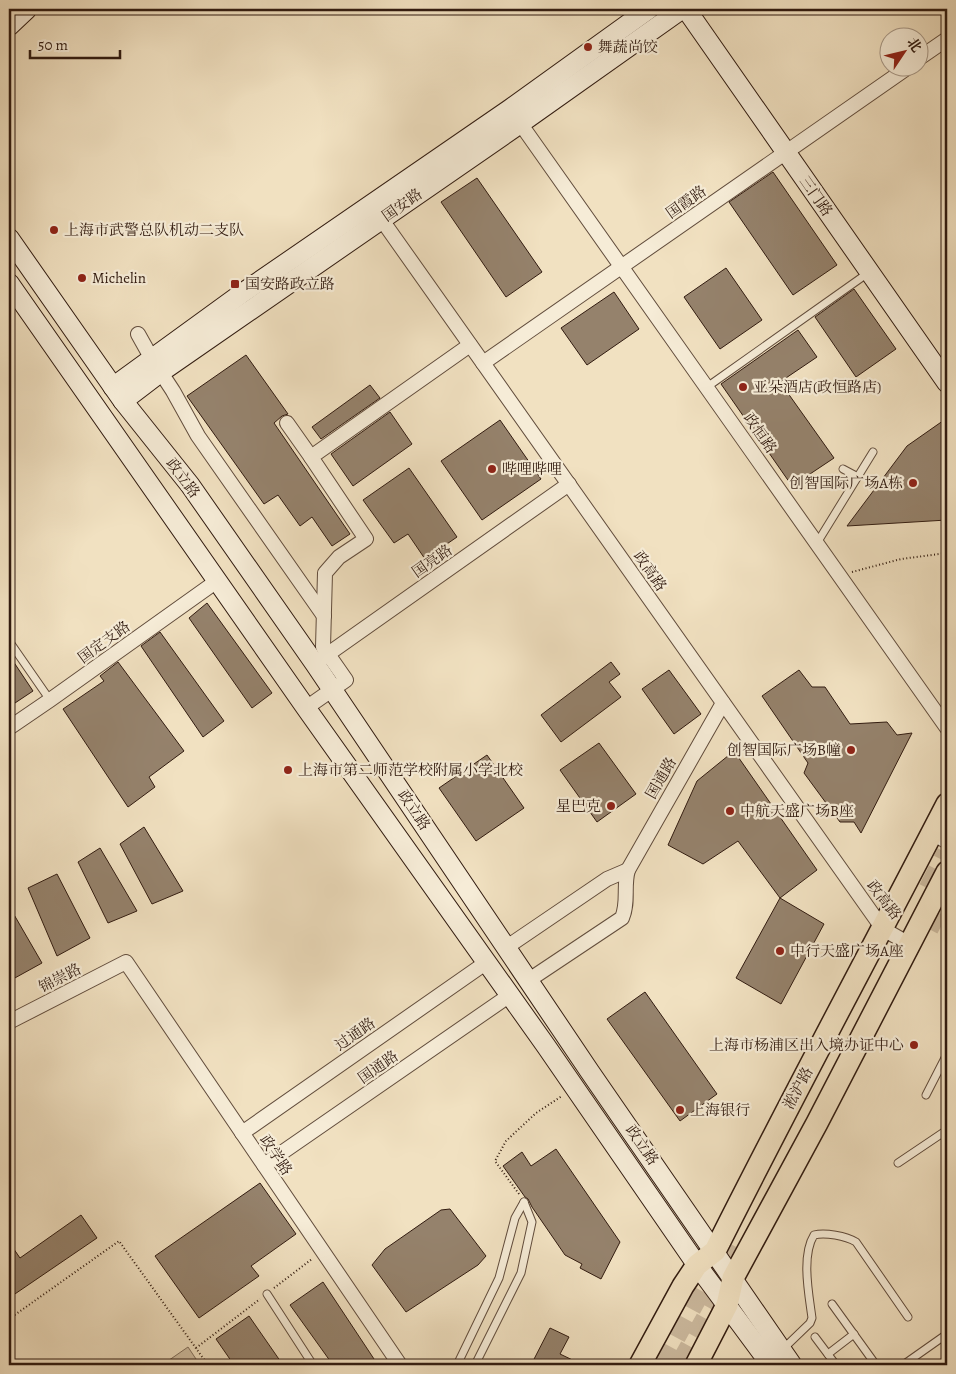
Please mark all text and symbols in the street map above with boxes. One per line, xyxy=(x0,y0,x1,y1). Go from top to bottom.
scale bar xyxy=(30,28,120,60)
north arrow xyxy=(878,28,928,78)
text: 北 xyxy=(902,34,926,56)
text: 50 m xyxy=(38,35,68,55)
place label: 舞蔬尚饺 xyxy=(598,37,658,57)
marker: 舞蔬尚饺 xyxy=(582,41,594,53)
street label: 三门路 xyxy=(795,172,837,220)
street label: 国霞路 xyxy=(662,181,710,223)
street label: 国安路 xyxy=(378,184,426,226)
place label: 上海市武警总队机动二支队 xyxy=(64,220,244,240)
marker: 上海市武警总队机动二支队 xyxy=(48,224,60,236)
place label: Michelin xyxy=(92,268,146,288)
marker: Michelin xyxy=(76,272,88,284)
place label: 国安路政立路 xyxy=(245,274,335,294)
marker: 国安路政立路 xyxy=(229,278,241,290)
place label: 亚朵酒店(政恒路店) xyxy=(753,377,881,397)
marker: 亚朵酒店(政恒路店) xyxy=(737,381,749,393)
street label: 政恒路 xyxy=(739,409,781,457)
street label: 政立路 xyxy=(161,454,205,502)
place label: 哔哩哔哩 xyxy=(502,459,562,479)
marker: 哔哩哔哩 xyxy=(486,463,498,475)
place label: 创智国际广场A栋 xyxy=(789,473,903,493)
marker: 创智国际广场A栋 xyxy=(907,477,919,489)
street label: 国亮路 xyxy=(408,540,456,582)
street label: 政高路 xyxy=(629,547,671,595)
street label: 国定支路 xyxy=(74,616,134,668)
place label: 创智国际广场B幢 xyxy=(727,740,841,760)
marker: 创智国际广场B幢 xyxy=(845,744,857,756)
street label: 国通路 xyxy=(641,754,681,802)
place label: 上海市第二师范学校附属小学北校 xyxy=(298,760,523,780)
marker: 上海市第二师范学校附属小学北校 xyxy=(282,764,294,776)
street label: 政立路 xyxy=(393,786,435,834)
place label: 星巴克 xyxy=(556,796,601,816)
marker: 星巴克 xyxy=(605,800,617,812)
place label: 中航天盛广场B座 xyxy=(740,801,854,821)
marker: 中航天盛广场B座 xyxy=(724,805,736,817)
street label: 政高路 xyxy=(862,876,906,924)
place label: 中行天盛广场A座 xyxy=(790,941,904,961)
marker: 中行天盛广场A座 xyxy=(774,945,786,957)
street label: 锦崇路 xyxy=(35,959,85,997)
street label: 过通路 xyxy=(331,1013,379,1055)
place label: 上海市杨浦区出入境办证中心 xyxy=(709,1035,904,1055)
marker: 上海市杨浦区出入境办证中心 xyxy=(908,1039,920,1051)
street label: 国通路 xyxy=(354,1046,402,1088)
street label: 淞沪路 xyxy=(779,1063,817,1113)
place label: 上海银行 xyxy=(690,1100,750,1120)
marker: 上海银行 xyxy=(674,1104,686,1116)
street label: 政立路 xyxy=(621,1121,663,1169)
street label: 政学路 xyxy=(255,1131,297,1179)

